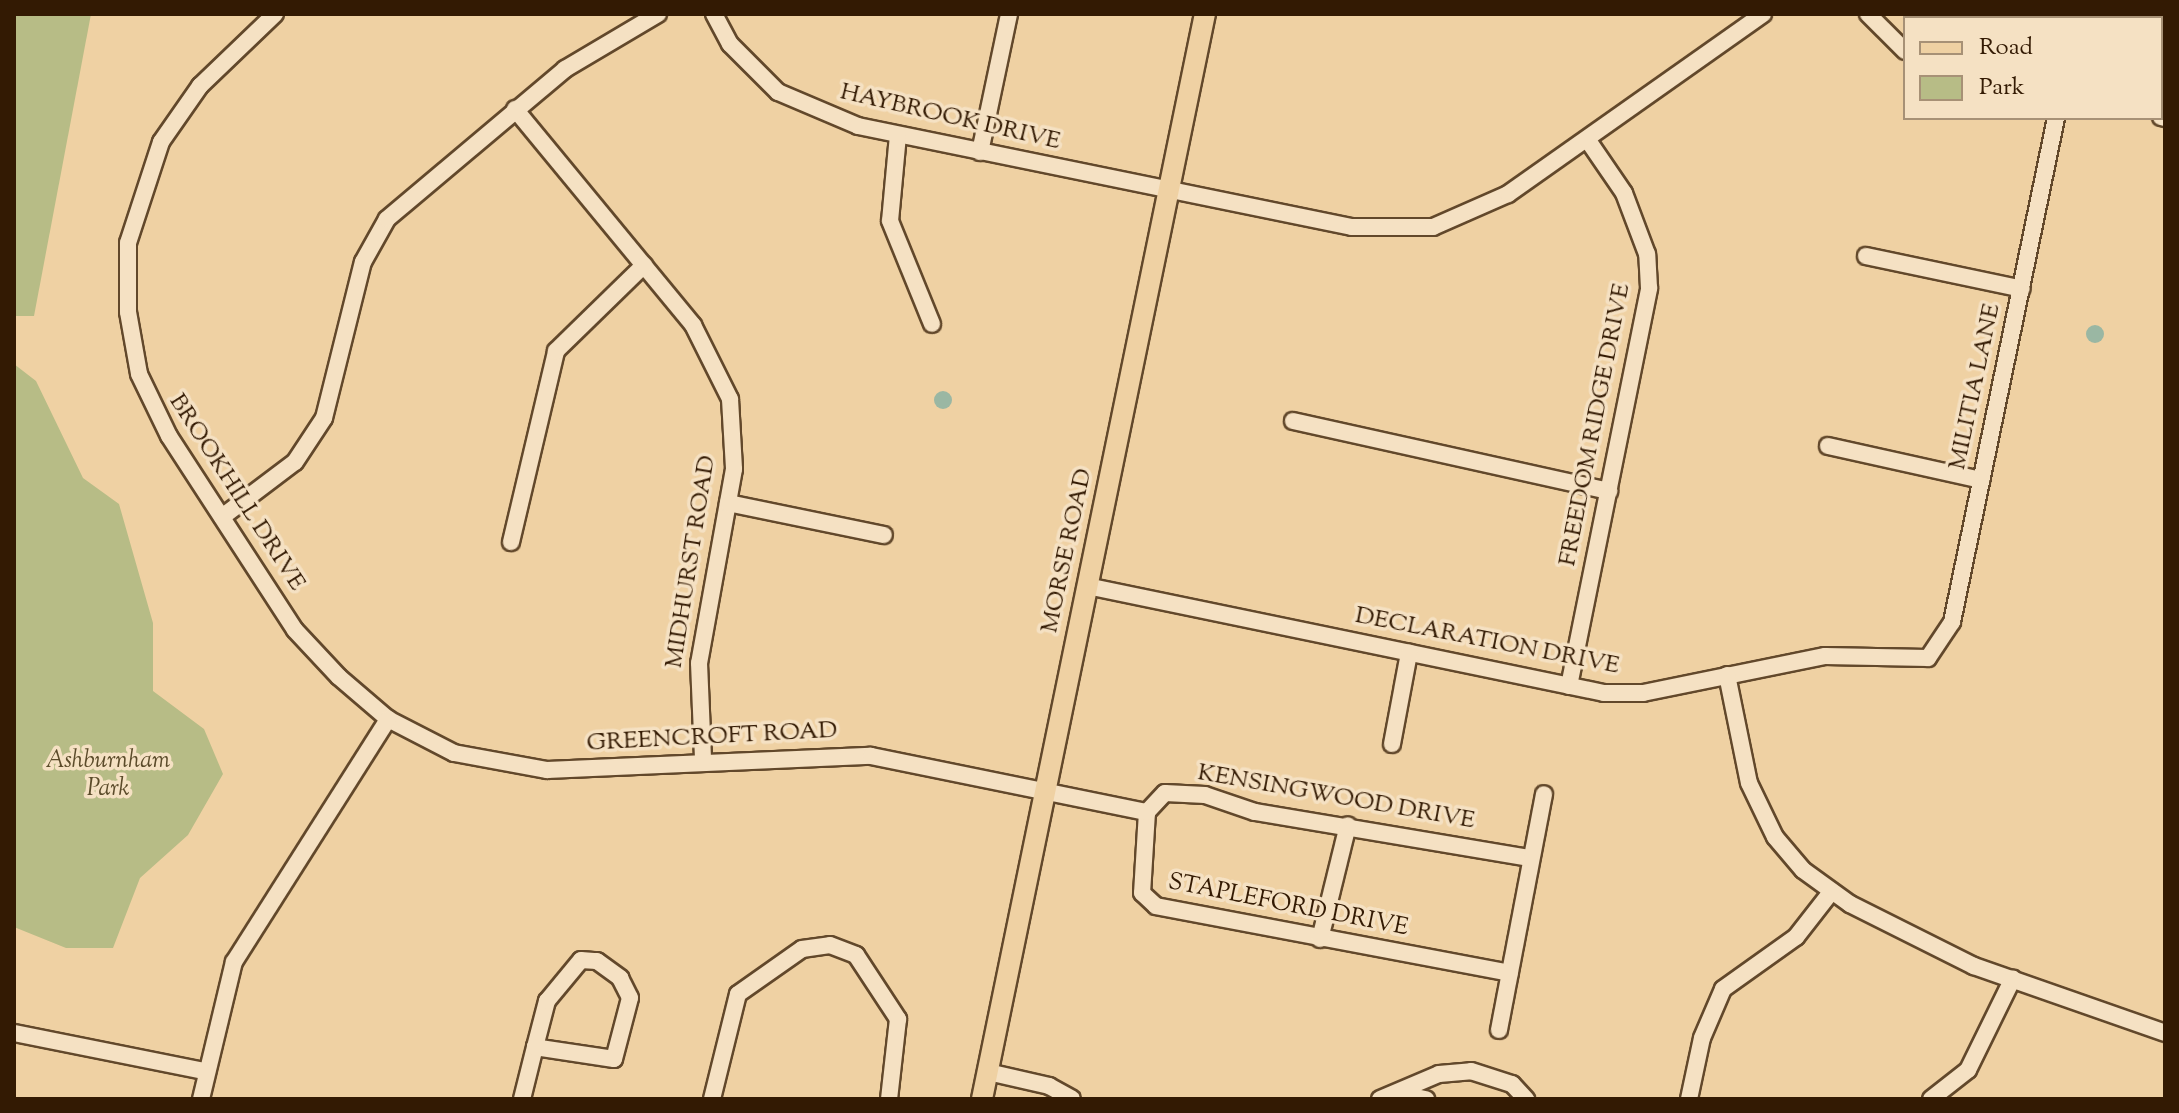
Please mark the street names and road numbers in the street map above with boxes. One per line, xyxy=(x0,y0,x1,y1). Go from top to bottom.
street label: HAYBROOK DRIVE xyxy=(837,79,1063,157)
street label: FREEDOM RIDGE DRIVE xyxy=(1554,281,1638,569)
street label: MILITIA LANE xyxy=(1944,301,2008,473)
street label: BROOKHILL DRIVE xyxy=(162,389,310,597)
street label: MIDHURST ROAD xyxy=(661,454,723,670)
street label: MORSE ROAD xyxy=(1037,466,1099,636)
street label: DECLARATION DRIVE xyxy=(1352,602,1622,682)
street label: GREENCROFT ROAD xyxy=(586,717,838,759)
street label: KENSINGWOOD DRIVE xyxy=(1195,759,1477,837)
street label: STAPLEFORD DRIVE xyxy=(1165,869,1411,943)

